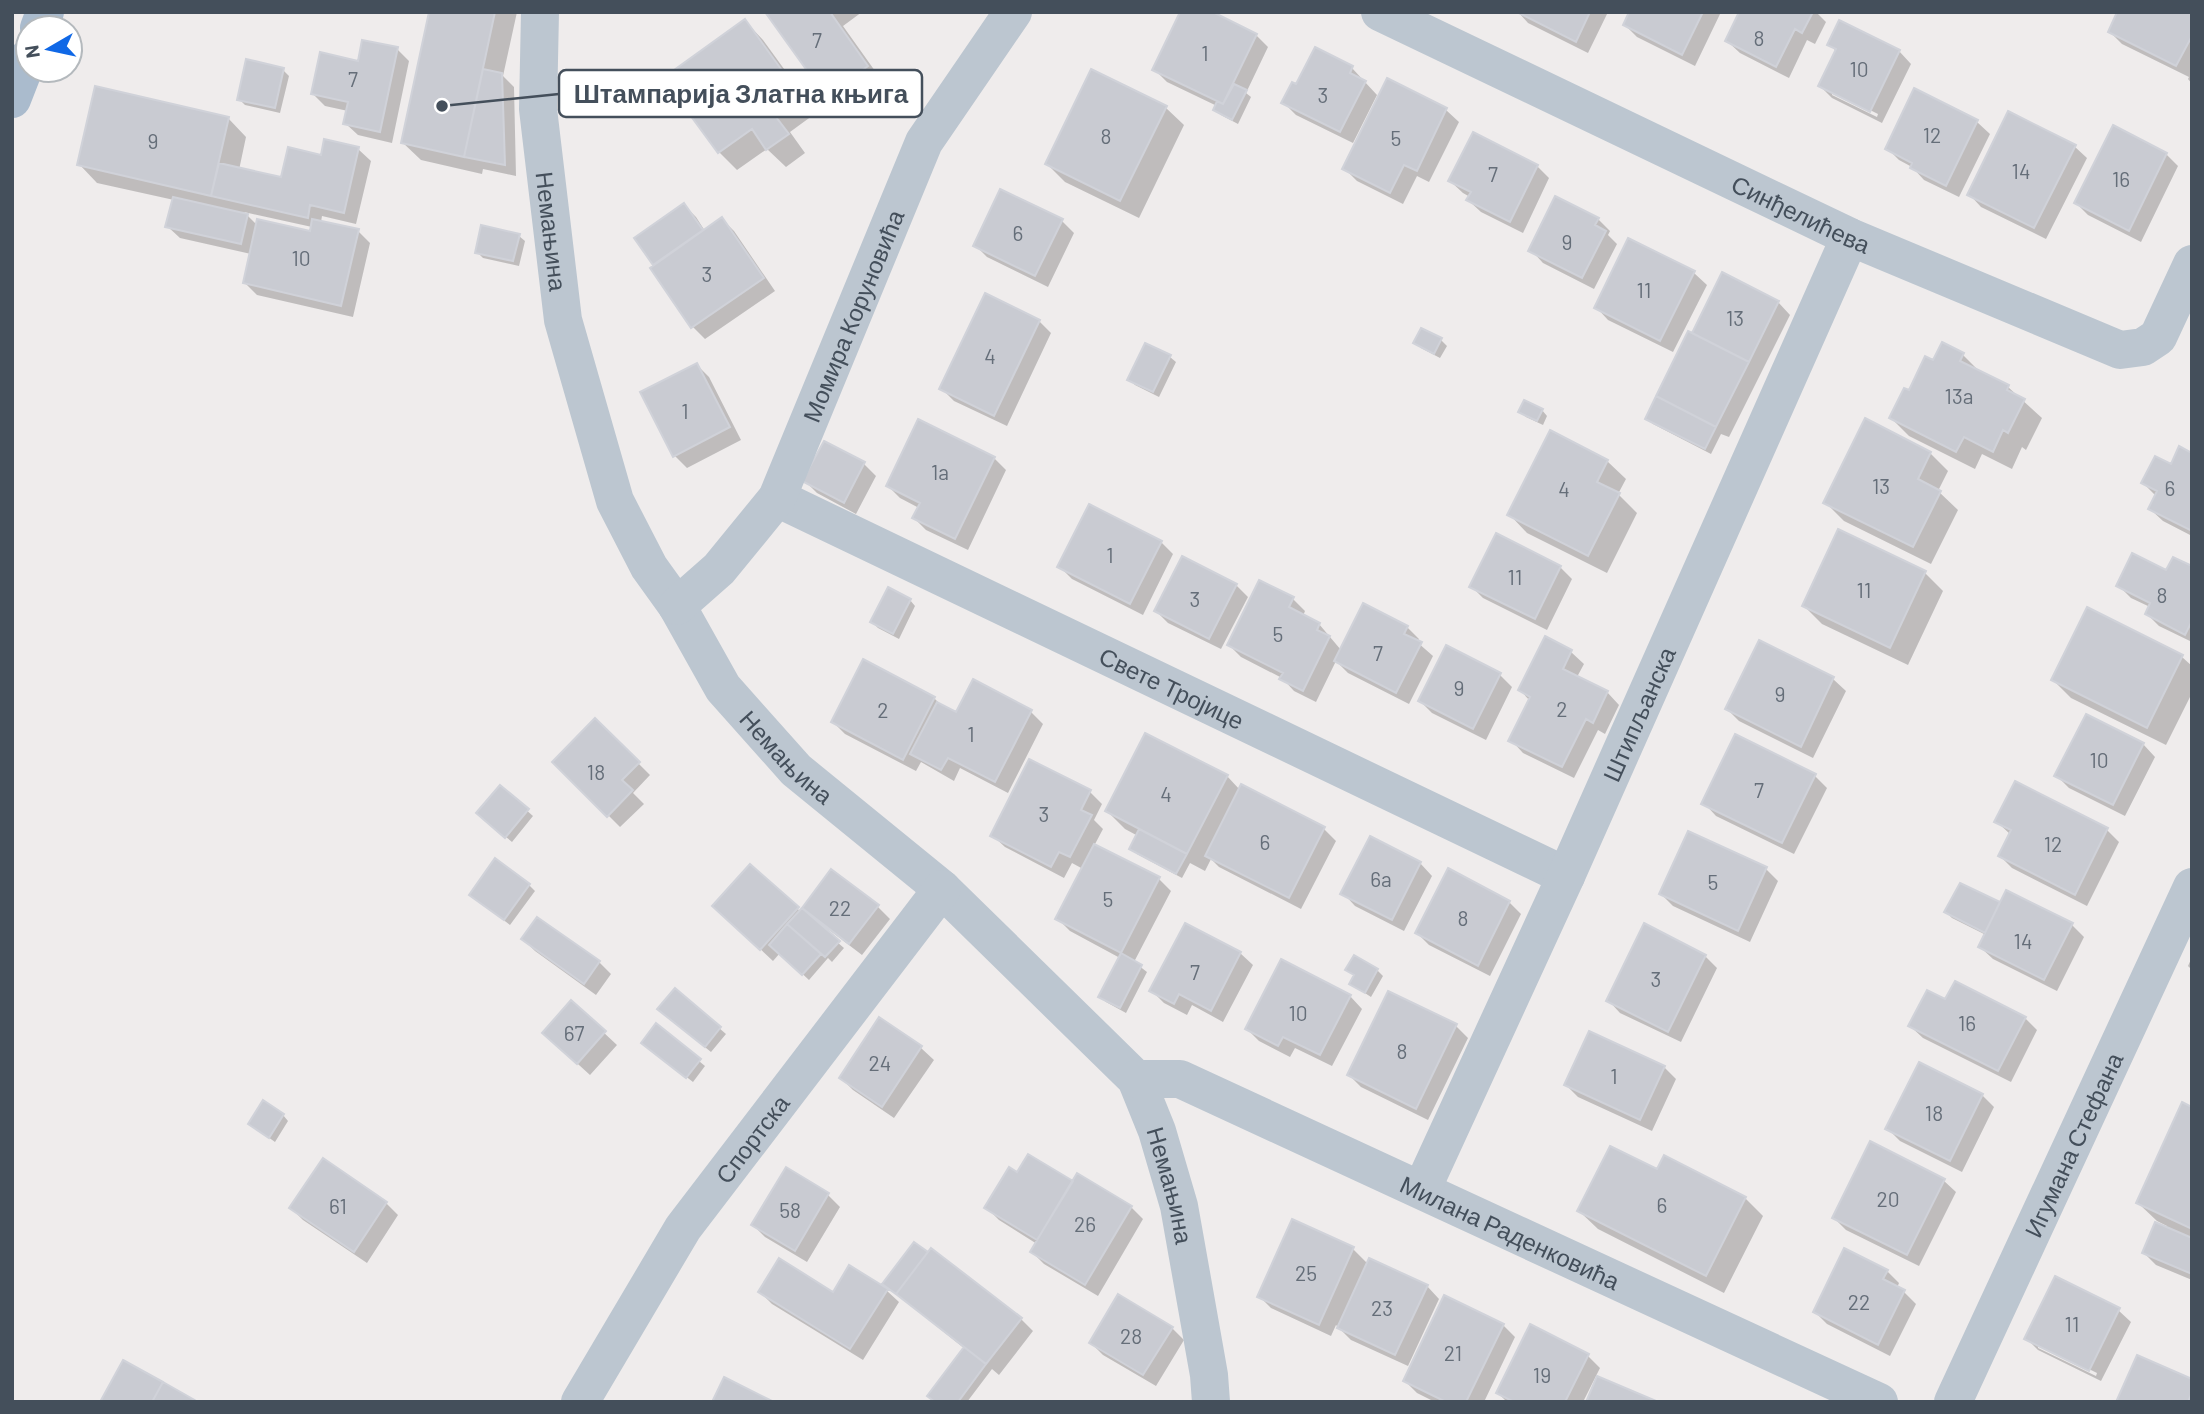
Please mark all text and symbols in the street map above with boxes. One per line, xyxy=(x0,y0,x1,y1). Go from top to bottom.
north arrow xyxy=(14,14,84,84)
house number: 8 xyxy=(1754,25,1764,50)
house number: 7 xyxy=(812,27,822,52)
house number: 1 xyxy=(1201,40,1209,65)
text: N xyxy=(19,44,44,60)
house number: 10 xyxy=(1849,56,1869,81)
house number: 7 xyxy=(348,66,358,91)
callout: Штампарија Златна књига xyxy=(559,70,922,117)
text: Штампарија Златна књига xyxy=(574,77,909,108)
house number: 3 xyxy=(1318,82,1328,107)
house number: 12 xyxy=(1923,122,1941,147)
house number: 8 xyxy=(1101,123,1111,148)
house number: 5 xyxy=(1391,125,1401,150)
house number: 9 xyxy=(148,128,158,153)
house number: 14 xyxy=(2012,158,2030,183)
house number: 7 xyxy=(1488,161,1498,186)
house number: 16 xyxy=(2112,166,2130,191)
street label: Синђелићева xyxy=(1727,168,1875,259)
street label: Немањина xyxy=(531,170,574,293)
street label: Момира Коруновића xyxy=(796,205,909,426)
house number: 6 xyxy=(1013,220,1023,245)
house number: 9 xyxy=(1562,229,1572,254)
house number: 10 xyxy=(291,245,311,270)
house number: 3 xyxy=(702,261,712,286)
house number: 11 xyxy=(1637,277,1651,302)
house number: 13 xyxy=(1726,305,1744,330)
house number: 4 xyxy=(984,343,996,368)
house number: 13a xyxy=(1945,383,1973,408)
house number: 1 xyxy=(681,398,689,423)
house number: 1a xyxy=(931,459,949,484)
house number: 13 xyxy=(1872,473,1890,498)
house number: 6 xyxy=(2165,475,2175,500)
house number: 4 xyxy=(1558,476,1570,501)
house number: 1 xyxy=(1106,542,1114,567)
house number: 11 xyxy=(1508,564,1522,589)
house number: 11 xyxy=(1857,577,1871,602)
house number: 8 xyxy=(2157,582,2167,607)
house number: 3 xyxy=(1190,586,1200,611)
house number: 5 xyxy=(1273,621,1283,646)
street label: Свете Тројице xyxy=(1095,640,1249,734)
house number: 7 xyxy=(1373,640,1383,665)
street label: Штипљанска xyxy=(1596,641,1681,786)
house number: 9 xyxy=(1454,675,1464,700)
house number: 9 xyxy=(1775,681,1785,706)
house number: 2 xyxy=(1556,696,1568,721)
house number: 2 xyxy=(877,697,889,722)
street label: Немањина xyxy=(735,704,840,810)
house number: 1 xyxy=(967,721,975,746)
house number: 10 xyxy=(2089,747,2109,772)
house number: 18 xyxy=(587,759,605,784)
house number: 7 xyxy=(1754,777,1764,802)
house number: 4 xyxy=(1160,781,1172,806)
house number: 3 xyxy=(1039,801,1049,826)
house number: 6 xyxy=(1260,829,1270,854)
house number: 12 xyxy=(2044,831,2062,856)
house number: 6a xyxy=(1370,866,1392,891)
house number: 5 xyxy=(1708,869,1718,894)
house number: 5 xyxy=(1103,886,1113,911)
house number: 22 xyxy=(829,895,851,920)
house number: 8 xyxy=(1458,905,1468,930)
house number: 14 xyxy=(2014,928,2032,953)
house number: 7 xyxy=(1190,959,1200,984)
house number: 3 xyxy=(1651,966,1661,991)
house number: 10 xyxy=(1288,1000,1308,1025)
house number: 16 xyxy=(1958,1010,1976,1035)
house number: 67 xyxy=(564,1020,584,1045)
house number: 8 xyxy=(1397,1038,1407,1063)
street label: Игумана Стефана xyxy=(2017,1047,2128,1241)
house number: 24 xyxy=(869,1050,891,1075)
house number: 1 xyxy=(1610,1063,1618,1088)
street label: Спортска xyxy=(708,1088,795,1188)
house number: 18 xyxy=(1925,1100,1943,1125)
street label: Немањина xyxy=(1142,1123,1200,1247)
street label: Милана Раденковића xyxy=(1396,1169,1625,1295)
house number: 20 xyxy=(1876,1186,1900,1211)
house number: 6 xyxy=(1657,1192,1667,1217)
house number: 61 xyxy=(329,1193,347,1218)
house number: 58 xyxy=(779,1197,801,1222)
house number: 26 xyxy=(1074,1211,1096,1236)
house number: 25 xyxy=(1295,1260,1317,1285)
house number: 22 xyxy=(1848,1289,1870,1314)
house number: 23 xyxy=(1371,1295,1393,1320)
house number: 11 xyxy=(2065,1311,2079,1336)
house number: 28 xyxy=(1120,1323,1142,1348)
house number: 21 xyxy=(1444,1340,1462,1365)
house number: 19 xyxy=(1533,1362,1551,1387)

